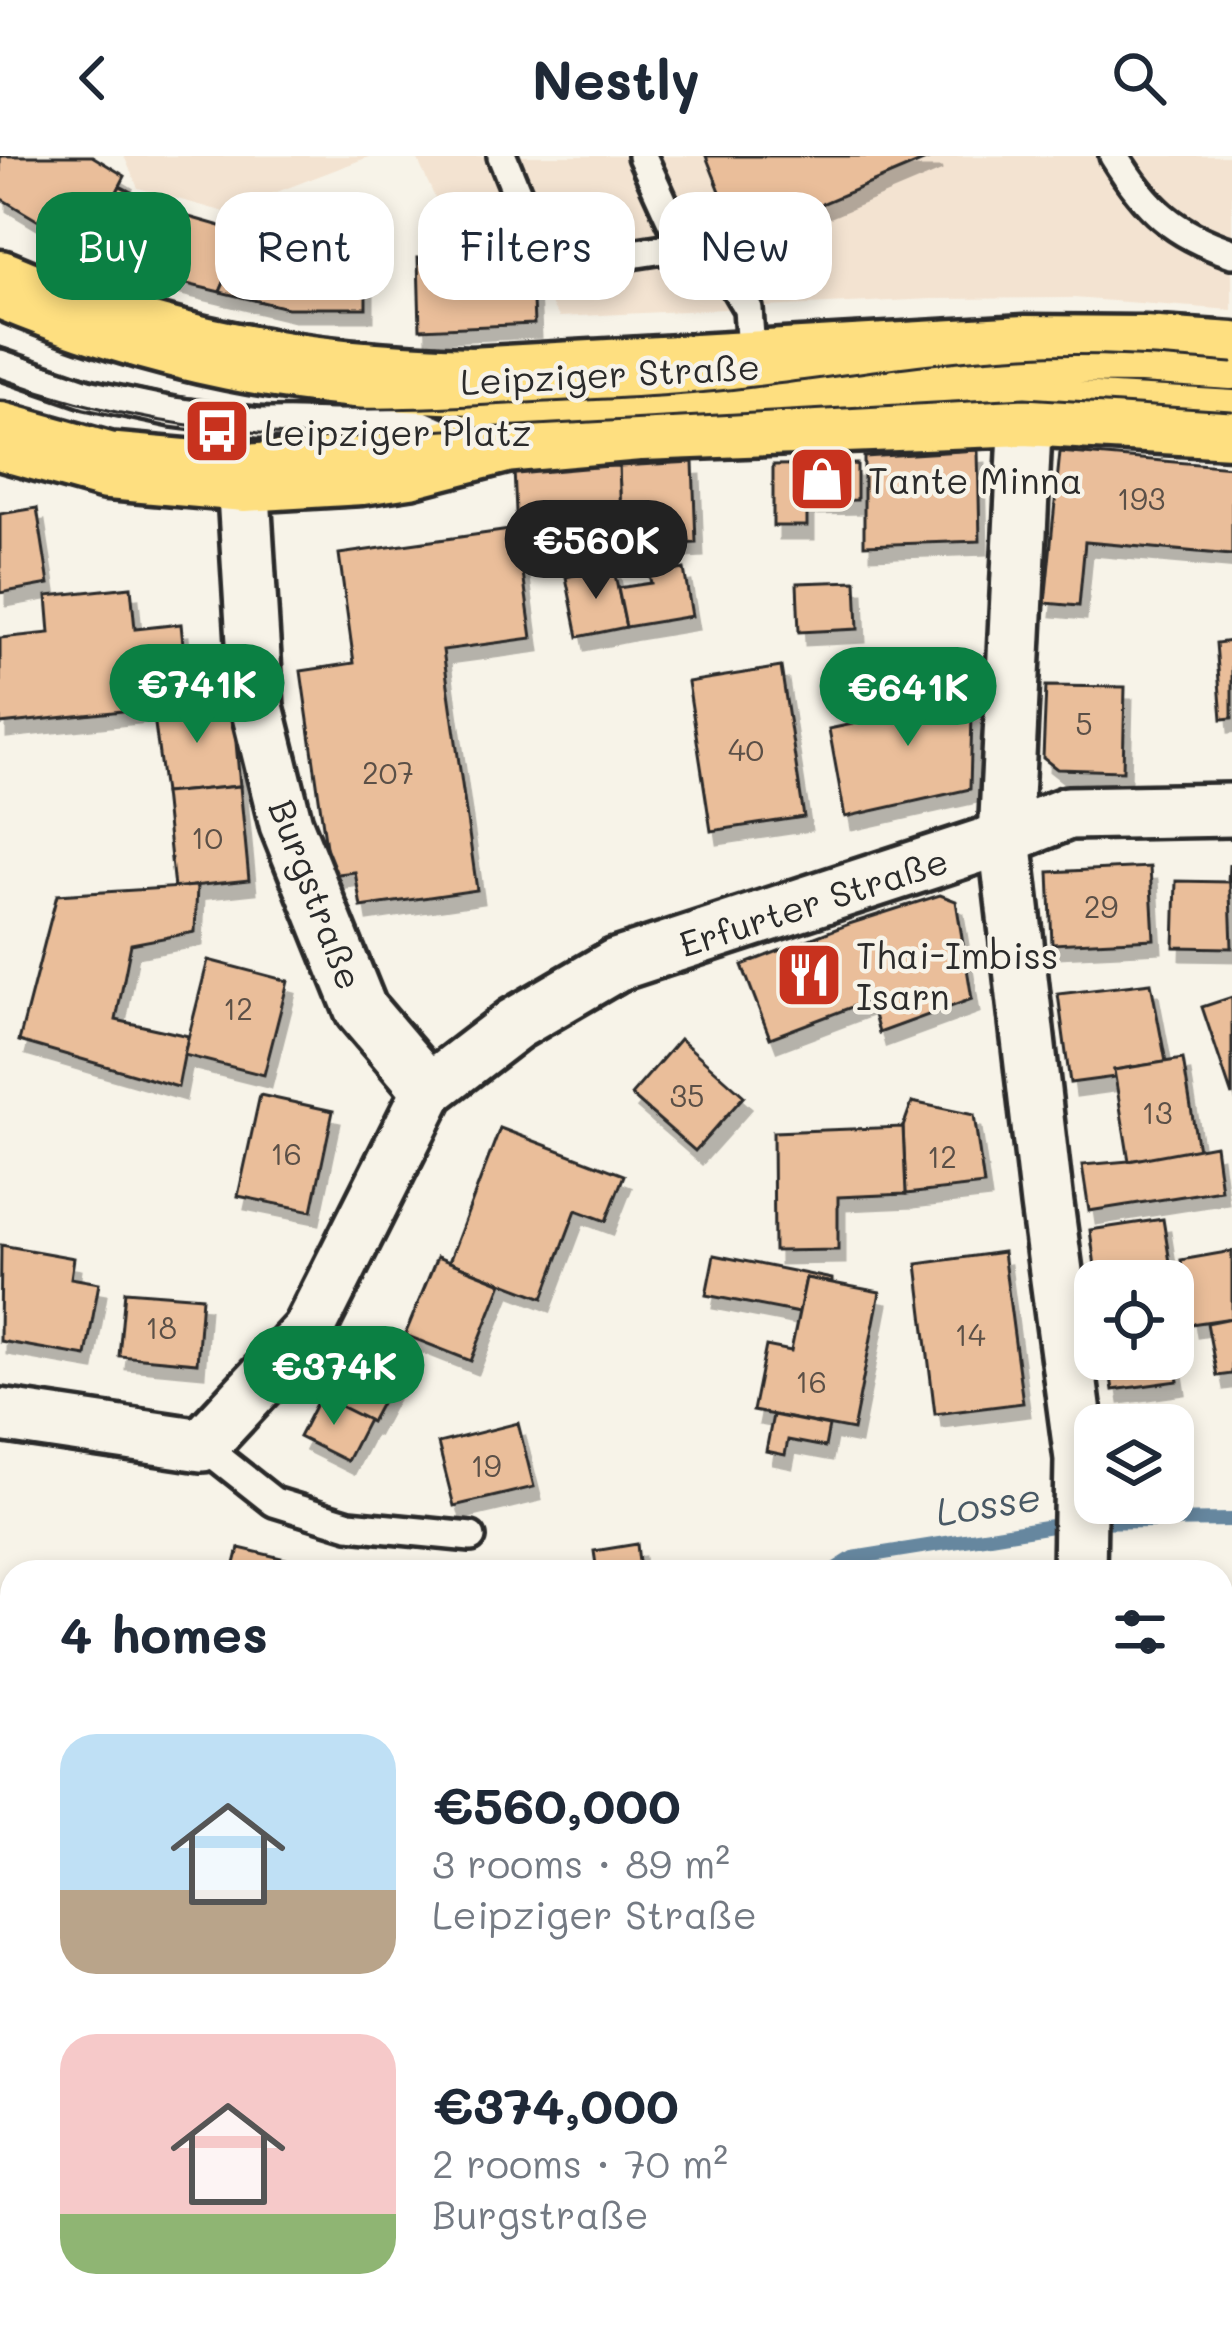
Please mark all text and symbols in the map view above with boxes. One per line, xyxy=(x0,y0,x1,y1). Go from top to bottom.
text: Nestly xyxy=(532,43,700,114)
icon: back xyxy=(60,45,126,111)
icon: search xyxy=(1106,45,1172,111)
chip: Buy xyxy=(36,192,191,300)
chip: Rent xyxy=(215,192,394,300)
chip: Filters xyxy=(418,192,635,300)
chip: New xyxy=(659,192,832,300)
street label: Leipziger Straße xyxy=(459,342,761,404)
bus stop icon: Leipziger Platz xyxy=(182,396,252,466)
place label: Leipziger Platz xyxy=(264,408,532,455)
shop icon: Tante Minna xyxy=(787,444,857,514)
place label: Tante Minna xyxy=(868,456,1082,503)
house number: 193 xyxy=(1117,478,1165,518)
pin: €560K xyxy=(512,500,680,602)
text: €560K xyxy=(532,513,660,564)
pin: €741K xyxy=(113,644,281,746)
pin: €641K xyxy=(824,647,992,749)
text: €741K xyxy=(136,657,258,708)
text: €641K xyxy=(847,660,969,711)
house number: 5 xyxy=(1075,703,1093,743)
house number: 40 xyxy=(728,729,764,769)
house number: 207 xyxy=(362,752,414,792)
street label: Burgstraße xyxy=(259,792,375,996)
house number: 10 xyxy=(191,817,223,857)
street label: Erfurter Straße xyxy=(673,835,953,967)
house number: 29 xyxy=(1084,886,1118,926)
place label: Thai-Imbiss Isarn xyxy=(856,931,1058,1019)
restaurant icon: Thai-Imbiss Isarn xyxy=(774,940,844,1010)
house number: 12 xyxy=(223,988,253,1028)
house number: 35 xyxy=(669,1075,705,1115)
house number: 13 xyxy=(1142,1092,1173,1132)
house number: 16 xyxy=(270,1133,302,1173)
house number: 12 xyxy=(927,1136,957,1176)
map controls xyxy=(1074,1260,1194,1524)
button: locate xyxy=(1074,1260,1194,1380)
house number: 18 xyxy=(145,1307,177,1347)
house number: 14 xyxy=(954,1314,986,1354)
pin: €374K xyxy=(250,1326,418,1428)
text: €374K xyxy=(270,1339,398,1390)
house number: 16 xyxy=(795,1361,827,1401)
button: layers xyxy=(1074,1404,1194,1524)
house number: 19 xyxy=(470,1445,502,1485)
water label: Losse xyxy=(932,1470,1044,1536)
text: 4 homes xyxy=(60,1599,268,1666)
icon: filters xyxy=(1107,1599,1173,1665)
text: €560,000 xyxy=(432,1770,681,1837)
icon: home xyxy=(156,1782,300,1926)
text: 3 rooms · 89 m² xyxy=(432,1837,730,1888)
text: Leipziger Straße xyxy=(432,1888,757,1939)
text: €374,000 xyxy=(432,2070,679,2137)
icon: home xyxy=(156,2082,300,2226)
text: 2 rooms · 70 m² xyxy=(432,2137,728,2188)
text: Burgstraße xyxy=(432,2188,649,2239)

